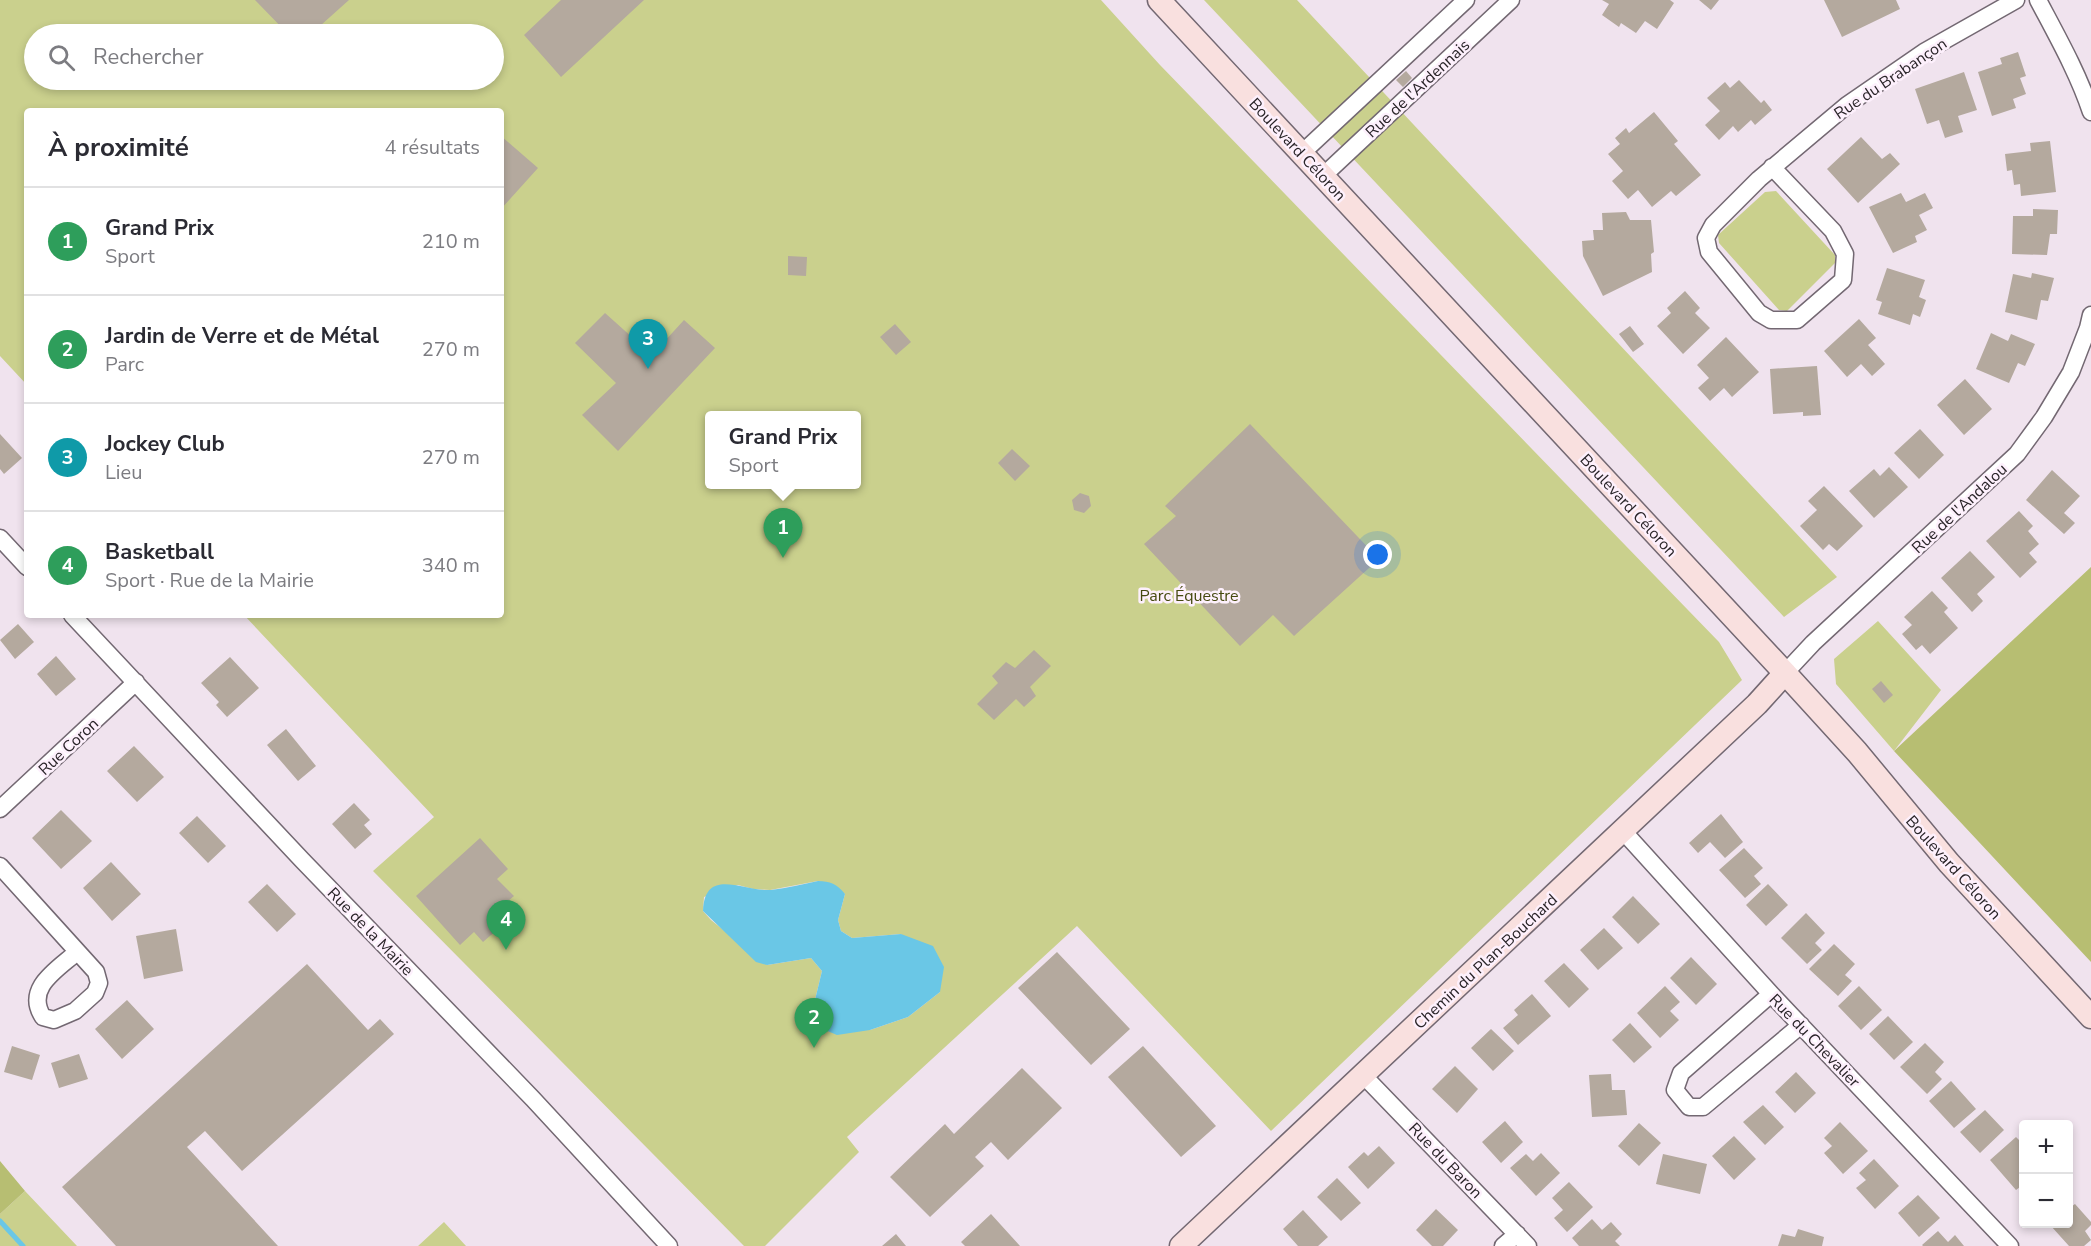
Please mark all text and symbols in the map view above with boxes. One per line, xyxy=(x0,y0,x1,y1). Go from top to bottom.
search box xyxy=(24,24,504,90)
street label: Rue du Brabançon xyxy=(1830,33,1951,125)
street label: Rue de l'Ardennais xyxy=(1361,35,1475,143)
icon: search xyxy=(45,41,78,74)
text: Rechercher xyxy=(93,42,204,72)
street label: Boulevard Céloron xyxy=(1244,93,1351,206)
text: À proximité xyxy=(48,130,189,165)
text: 4 résultats xyxy=(384,134,480,161)
text: Grand Prix xyxy=(105,213,214,243)
text: 1 xyxy=(62,228,74,255)
text: 210 m xyxy=(422,228,480,255)
text: Sport xyxy=(105,243,155,270)
pin: 3 xyxy=(628,320,668,369)
text: Jardin de Verre et de Métal xyxy=(105,321,379,351)
text: 2 xyxy=(62,336,74,363)
text: 270 m xyxy=(422,336,480,363)
text: Parc xyxy=(105,351,144,378)
popup xyxy=(705,411,861,489)
text: Grand Prix xyxy=(728,422,838,452)
text: Jockey Club xyxy=(105,429,225,459)
text: 3 xyxy=(62,444,74,471)
text: 270 m xyxy=(422,444,480,471)
street label: Boulevard Céloron xyxy=(1575,449,1682,562)
text: Sport xyxy=(728,452,778,479)
text: Lieu xyxy=(105,459,142,486)
street label: Rue de l'Andalou xyxy=(1907,459,2012,559)
pin: 1 xyxy=(764,508,802,558)
text: Basketball xyxy=(105,537,214,567)
your location xyxy=(1363,540,1392,569)
text: 4 xyxy=(62,552,74,579)
text: 340 m xyxy=(422,552,480,579)
text: Sport · Rue de la Mairie xyxy=(105,567,314,594)
park label: Parc Équestre xyxy=(1140,585,1238,607)
street label: Rue Coron xyxy=(34,713,104,780)
street label: Boulevard Céloron xyxy=(1900,811,2006,925)
street label: Rue de la Mairie xyxy=(322,883,418,981)
street label: Chemin du Plan-Bouchard xyxy=(1409,889,1562,1034)
pin: 4 xyxy=(486,900,526,950)
street label: Rue du Chevalier xyxy=(1764,989,1865,1092)
pin: 2 xyxy=(794,998,834,1048)
street label: Rue du Baron xyxy=(1403,1118,1487,1203)
map controls xyxy=(2019,1120,2073,1228)
button: + xyxy=(2019,1120,2073,1174)
button: − xyxy=(2019,1174,2073,1228)

